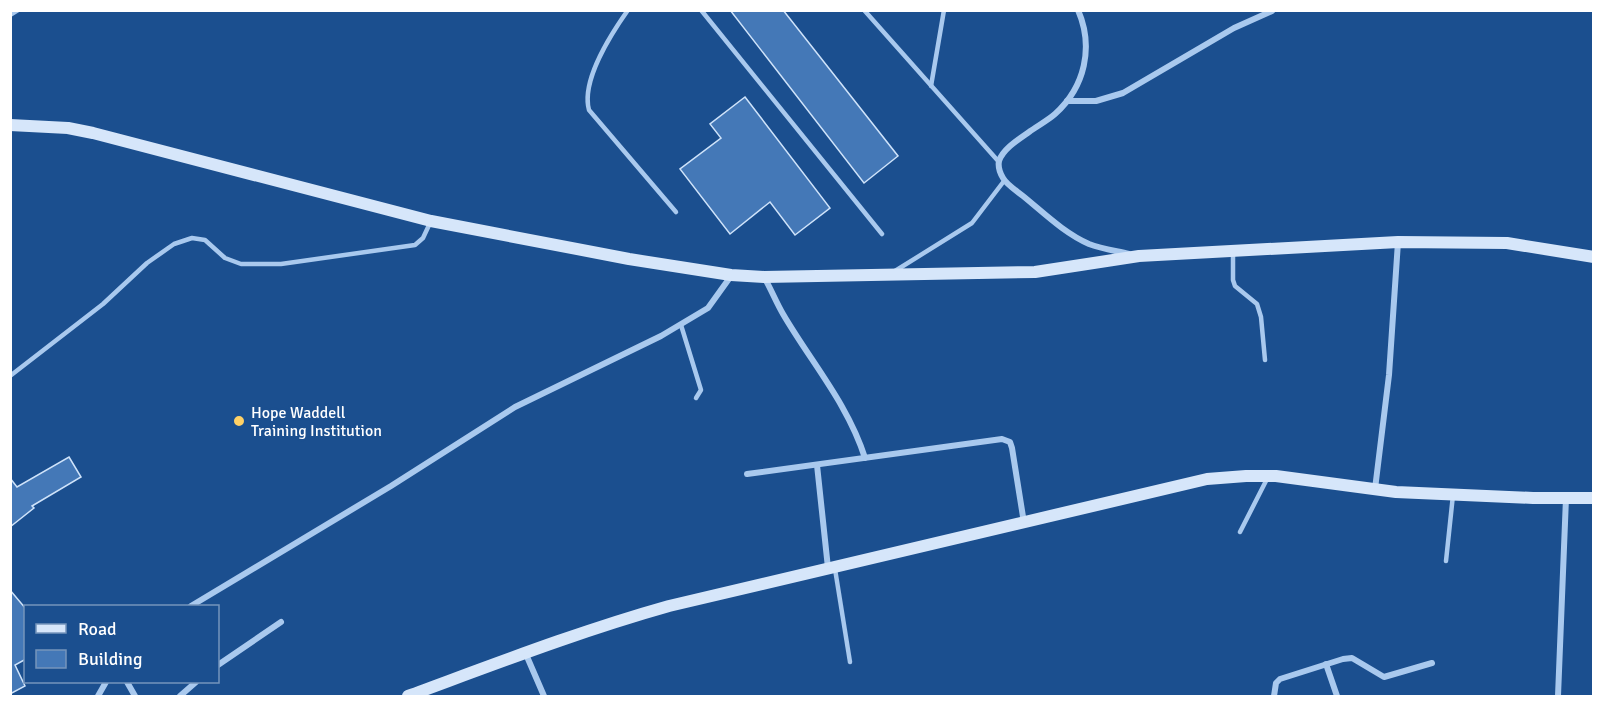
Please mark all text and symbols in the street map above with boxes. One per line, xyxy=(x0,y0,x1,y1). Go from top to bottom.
place label: Hope Waddell Training Institution xyxy=(251,403,382,441)
marker: Hope Waddell Training Institution xyxy=(232,414,246,428)
legend xyxy=(24,605,219,683)
text: Road xyxy=(78,618,117,640)
text: Building xyxy=(78,648,142,670)

